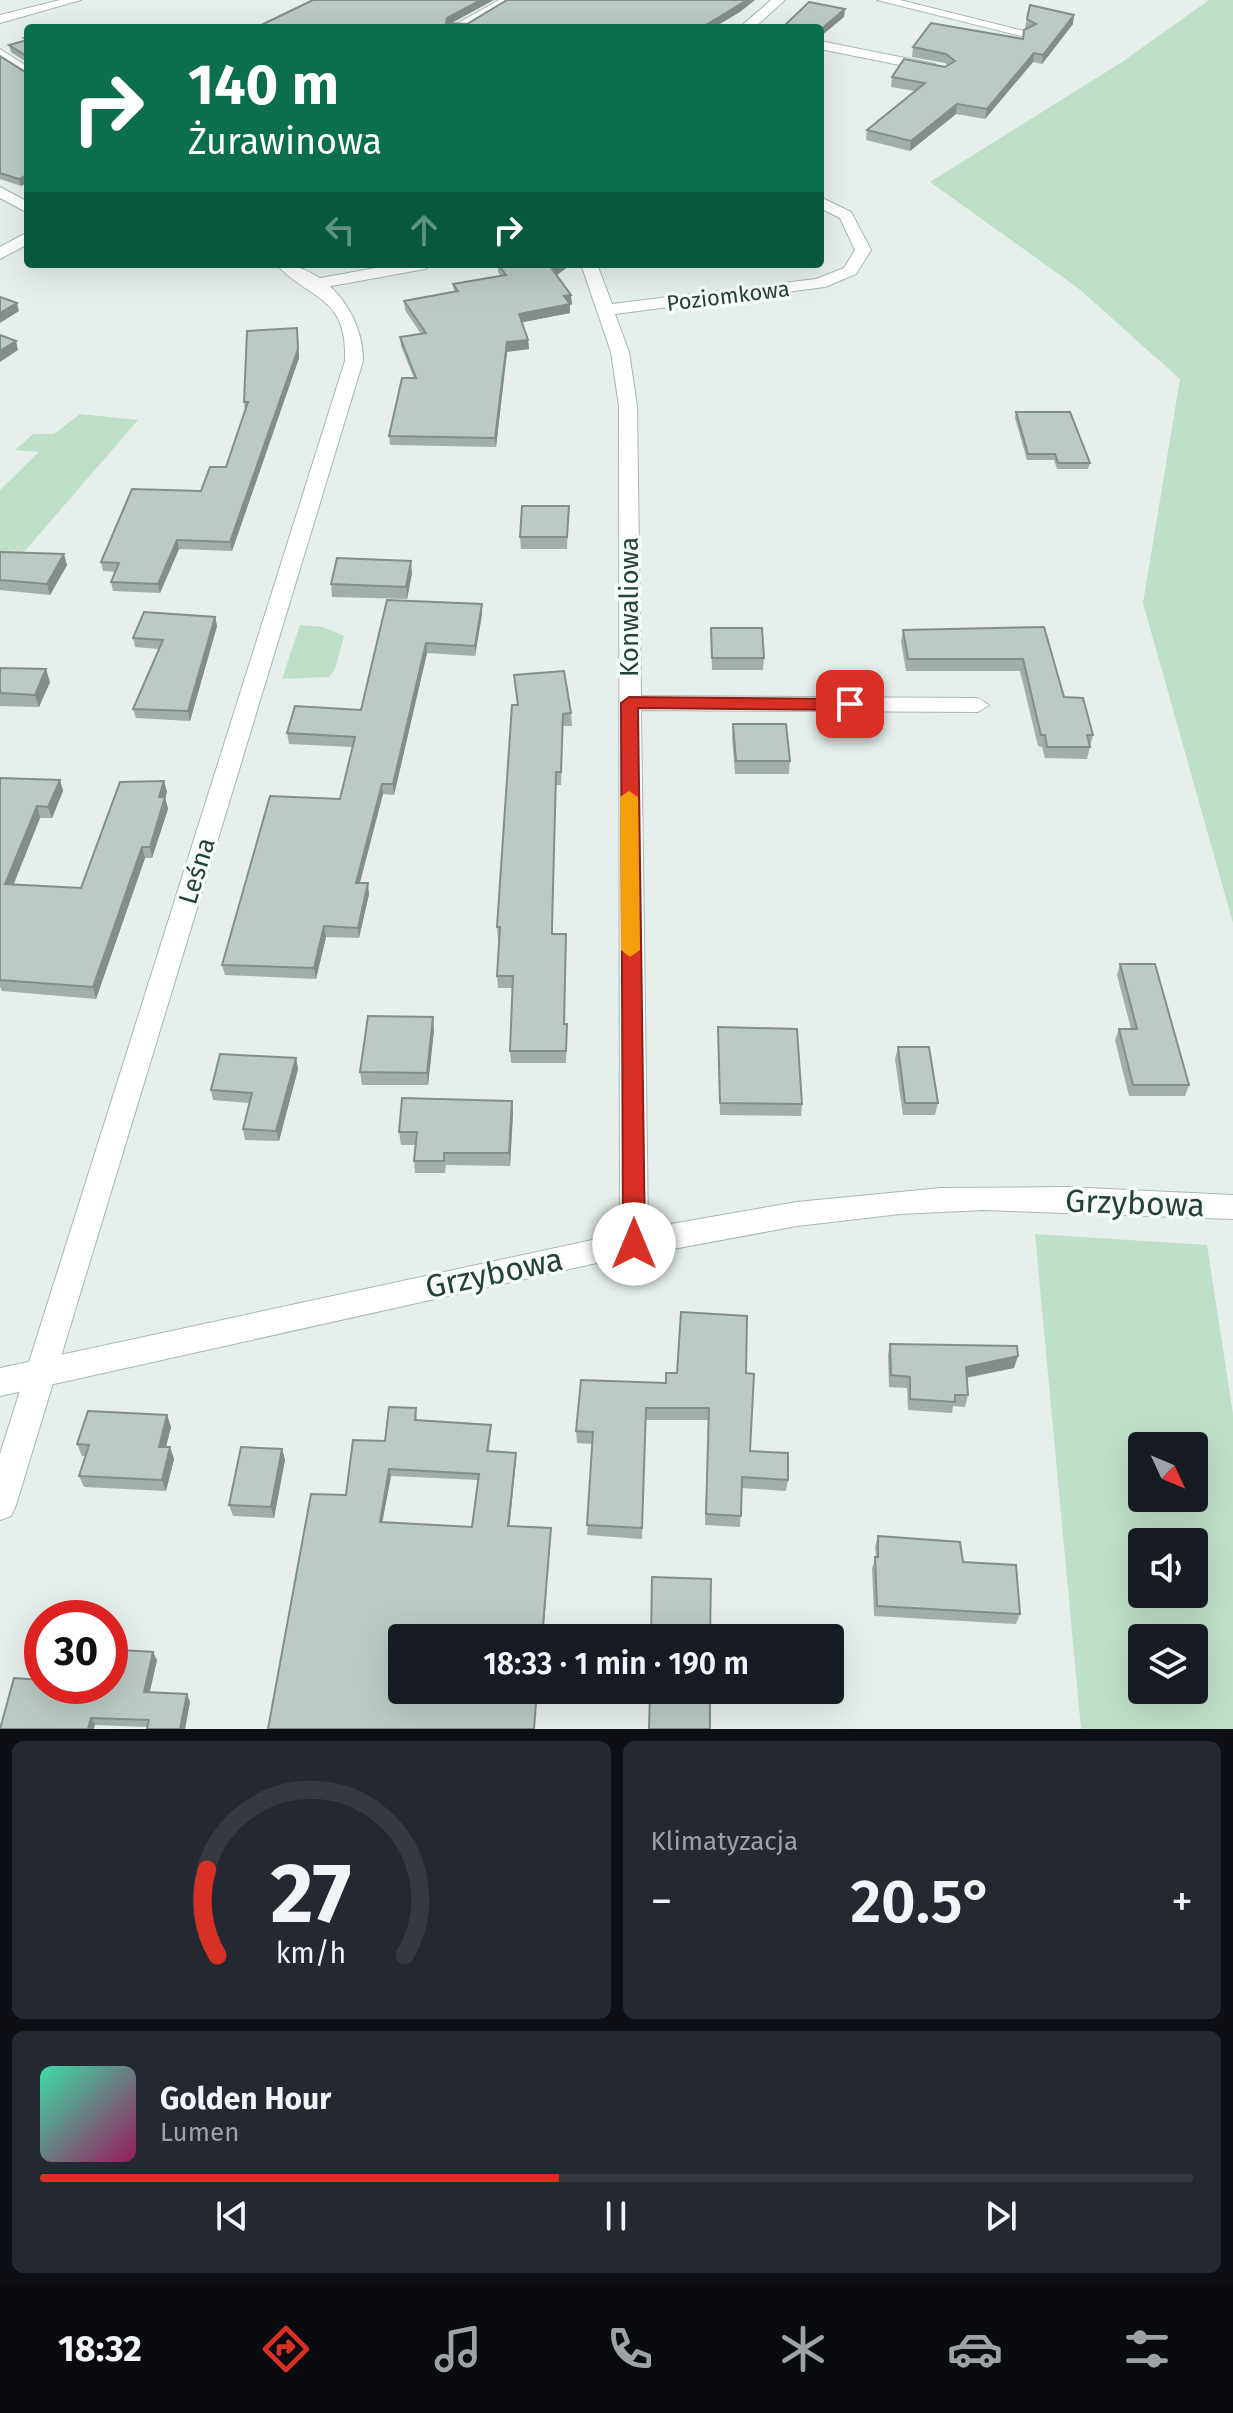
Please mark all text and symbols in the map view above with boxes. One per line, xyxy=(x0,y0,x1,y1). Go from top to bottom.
text: 140 m xyxy=(188,52,339,119)
icon: right xyxy=(56,56,160,160)
text: Żurawinowa xyxy=(188,120,382,164)
icon: left xyxy=(318,208,362,252)
icon: ahead xyxy=(402,208,446,252)
icon: right xyxy=(486,208,530,252)
street label: Poziomkowa xyxy=(665,275,791,317)
street label: Konwaliowa xyxy=(614,537,645,677)
pin xyxy=(816,670,884,738)
icon: arrive xyxy=(828,682,872,726)
street label: Leśna xyxy=(172,834,222,908)
street label: Grzybowa xyxy=(1065,1182,1205,1224)
position arrow xyxy=(592,1202,676,1286)
street label: Grzybowa xyxy=(422,1240,566,1306)
north arrow xyxy=(1128,1432,1208,1512)
map controls xyxy=(1128,1432,1208,1704)
button: sound xyxy=(1128,1528,1208,1608)
speed limit sign: 30 xyxy=(24,1600,128,1704)
button: layers xyxy=(1128,1624,1208,1704)
text: 18:33 · 1 min · 190 m xyxy=(483,1646,749,1682)
text: Klimatyzacja xyxy=(651,1826,798,1857)
text: 27 xyxy=(271,1844,352,1944)
text: 20.5° xyxy=(850,1866,993,1938)
text: − xyxy=(651,1875,673,1928)
text: + xyxy=(1171,1875,1193,1928)
text: km/h xyxy=(276,1936,347,1971)
text: Golden Hour xyxy=(160,2081,331,2117)
text: Lumen xyxy=(160,2117,239,2148)
icon: previous xyxy=(210,2194,254,2238)
icon: pause xyxy=(594,2194,638,2238)
icon: next xyxy=(979,2194,1023,2238)
icon: directions xyxy=(258,2321,314,2377)
icon: music xyxy=(430,2321,486,2377)
icon: phone xyxy=(602,2321,658,2377)
icon: climate xyxy=(775,2321,831,2377)
icon: car xyxy=(947,2321,1003,2377)
icon: filters xyxy=(1119,2321,1175,2377)
text: 18:32 xyxy=(58,2327,142,2371)

